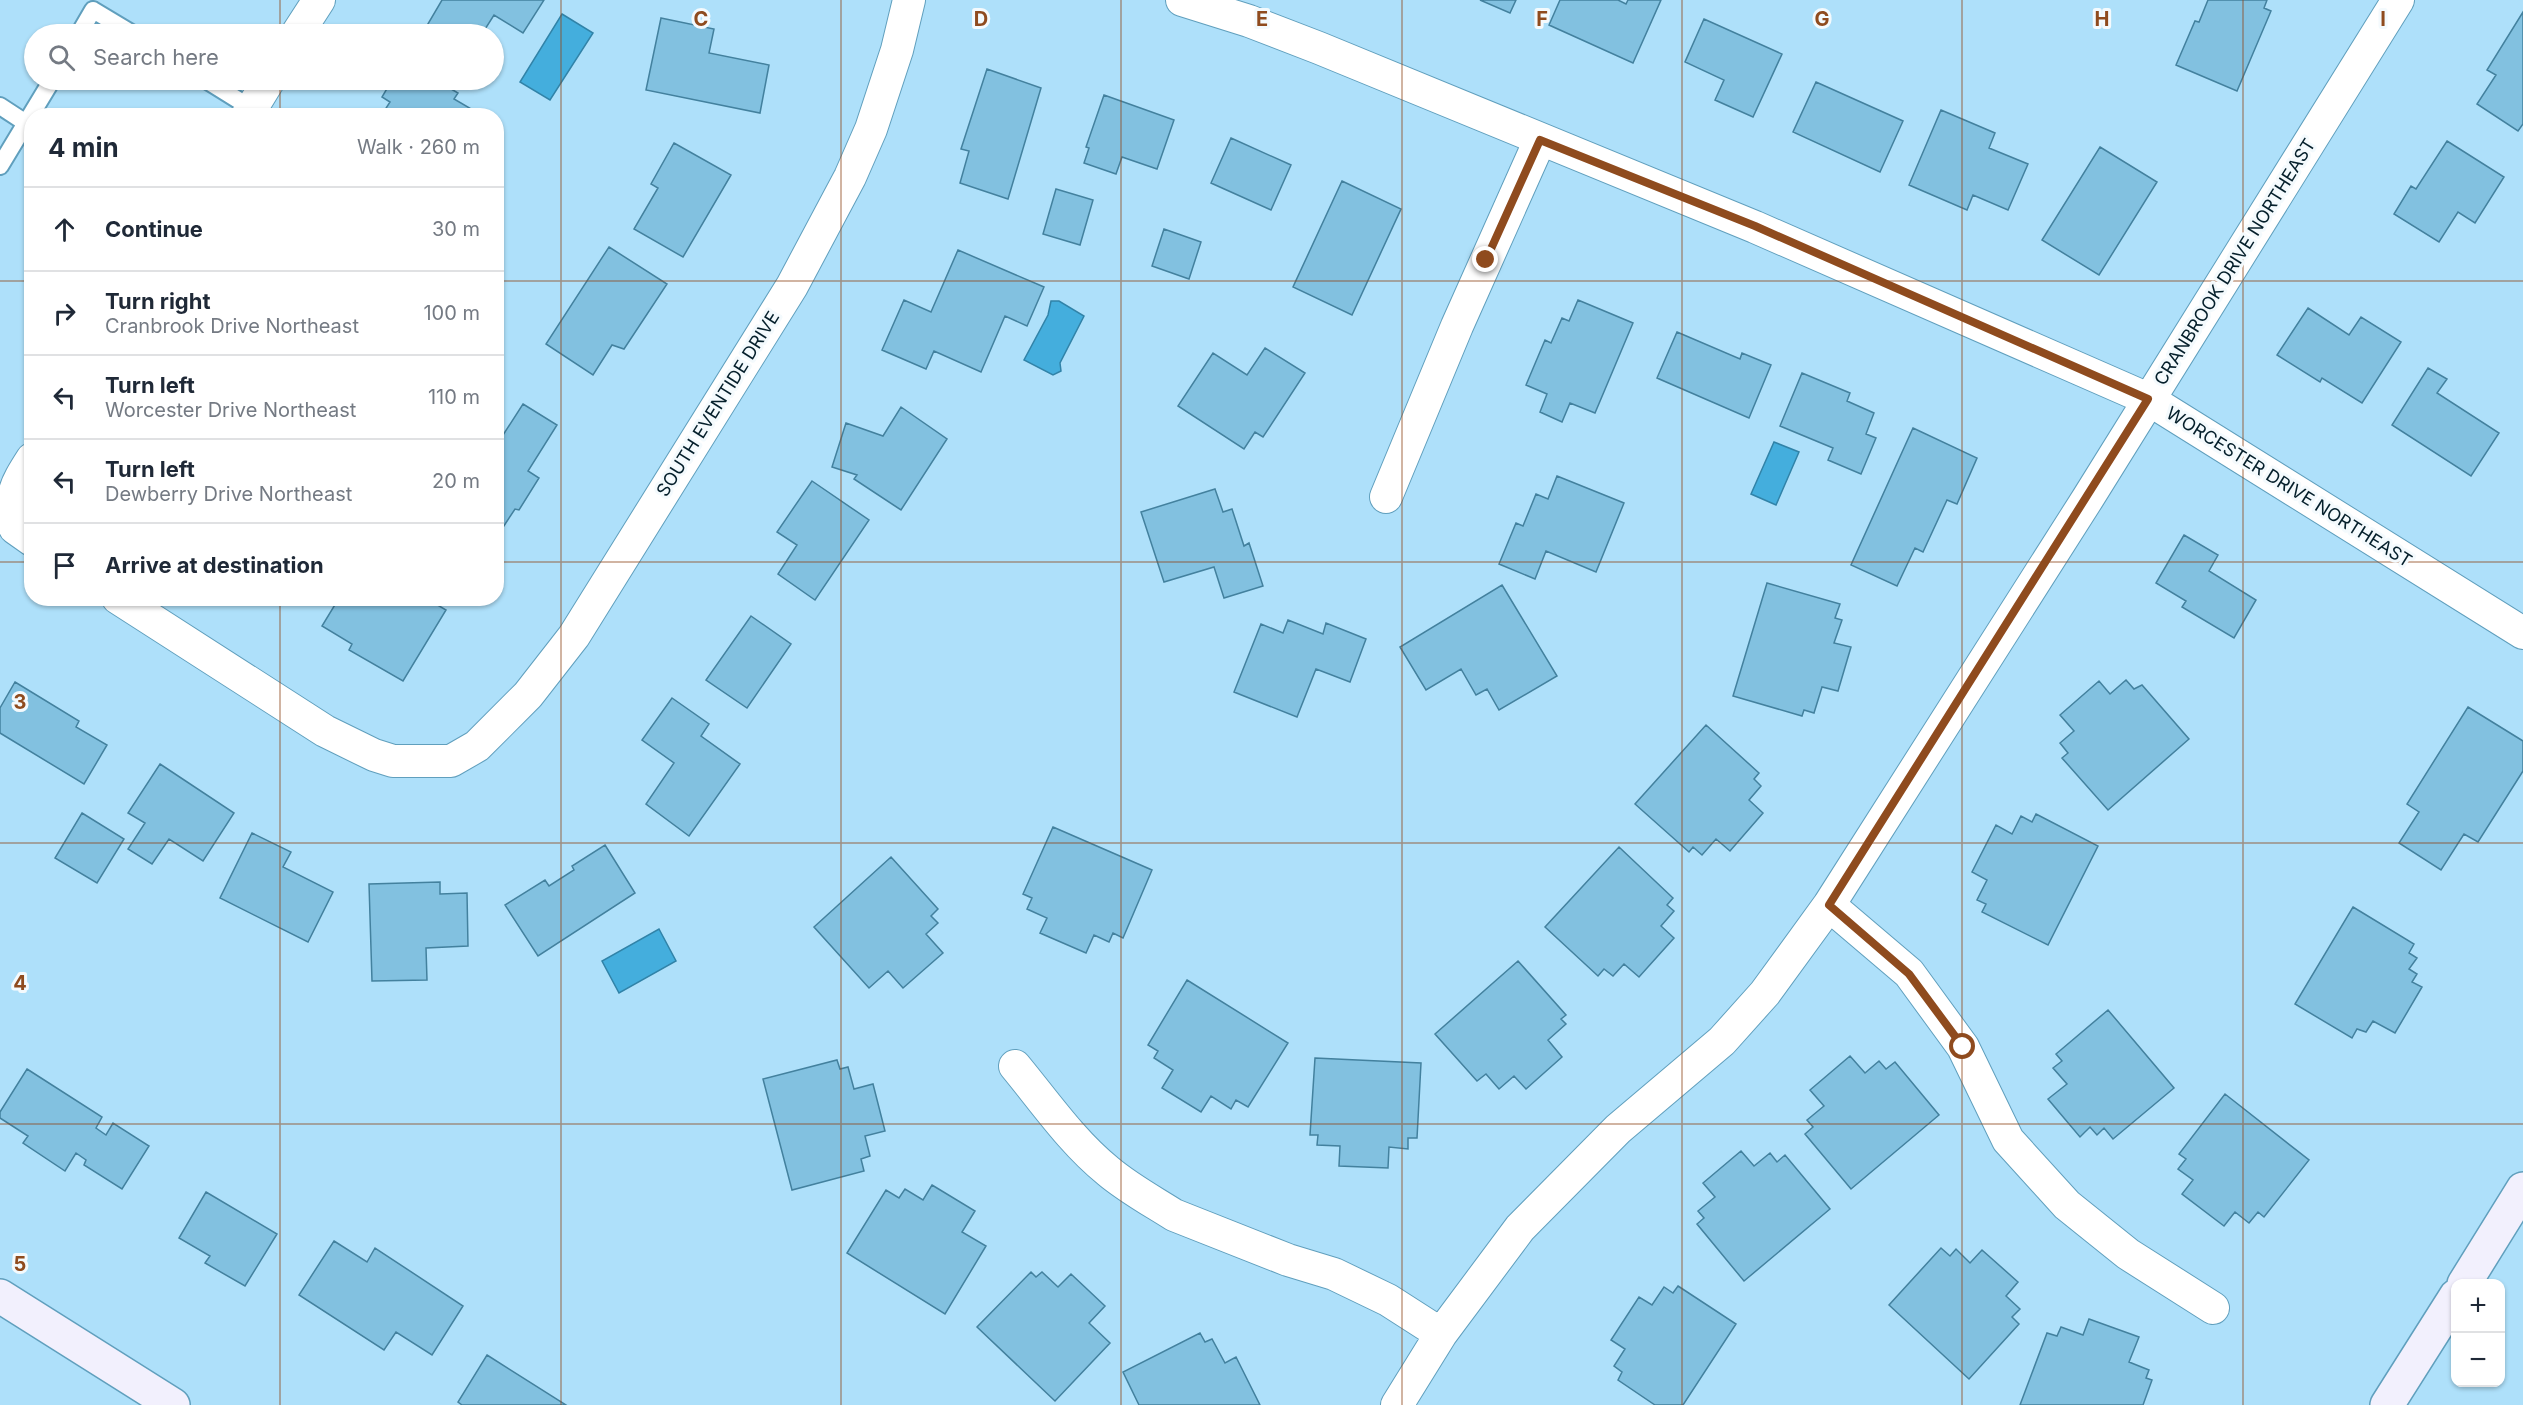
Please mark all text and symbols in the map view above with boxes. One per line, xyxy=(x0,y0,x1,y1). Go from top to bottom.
text: C xyxy=(694,7,708,31)
text: D xyxy=(974,7,988,31)
text: E xyxy=(1256,7,1268,31)
text: F xyxy=(1536,7,1548,31)
text: G xyxy=(1814,7,1830,31)
text: H xyxy=(2095,7,2109,31)
text: I xyxy=(2380,7,2386,31)
search box xyxy=(24,24,504,90)
icon: search xyxy=(45,41,78,74)
text: Search here xyxy=(93,44,219,70)
text: 4 min xyxy=(48,132,119,163)
text: Walk · 260 m xyxy=(357,135,480,159)
street label: CRANBROOK DRIVE NORTHEAST xyxy=(2150,135,2319,389)
icon: ahead xyxy=(48,213,81,246)
text: Continue xyxy=(105,216,203,242)
text: 30 m xyxy=(432,217,480,241)
route end xyxy=(1472,246,1498,272)
text: Turn right xyxy=(105,288,211,314)
icon: right xyxy=(48,297,81,330)
text: 100 m xyxy=(423,301,480,325)
street label: SOUTH EVENTIDE DRIVE xyxy=(652,307,783,500)
text: Cranbrook Drive Northeast xyxy=(105,314,359,338)
text: Turn left xyxy=(105,372,195,398)
icon: left xyxy=(48,381,81,414)
text: 110 m xyxy=(428,385,480,409)
text: Worcester Drive Northeast xyxy=(105,398,356,422)
street label: WORCESTER DRIVE NORTHEAST xyxy=(2163,402,2416,571)
text: Turn left xyxy=(105,456,195,482)
icon: left xyxy=(48,465,81,498)
text: 20 m xyxy=(432,469,480,493)
text: Dewberry Drive Northeast xyxy=(105,482,352,506)
icon: arrive xyxy=(48,549,81,582)
text: Arrive at destination xyxy=(105,552,324,578)
text: 3 xyxy=(14,690,26,714)
text: 4 xyxy=(13,971,27,995)
route start xyxy=(1949,1033,1975,1059)
text: 5 xyxy=(14,1252,26,1276)
map controls xyxy=(2451,1279,2505,1387)
button: + xyxy=(2451,1279,2505,1333)
button: − xyxy=(2451,1333,2505,1387)

